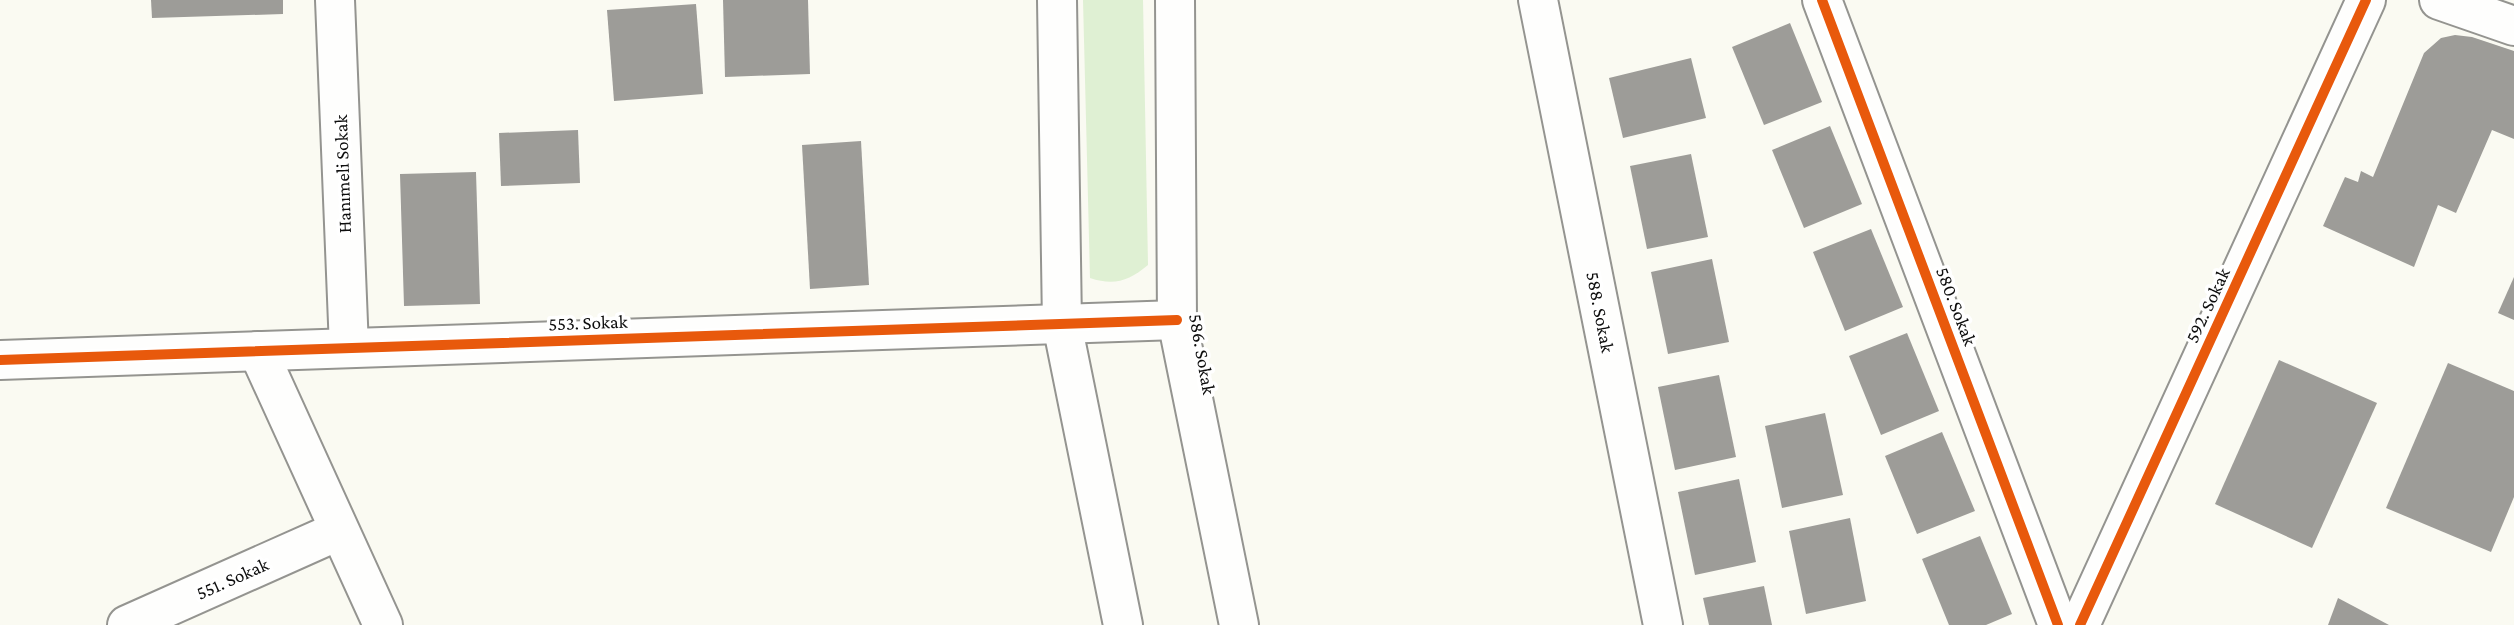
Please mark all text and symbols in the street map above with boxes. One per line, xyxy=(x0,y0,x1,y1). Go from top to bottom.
street label: Hanımeli Sokak xyxy=(330,113,355,234)
street label: 580. Sokak xyxy=(1932,264,1981,349)
street label: 592. Sokak xyxy=(2181,264,2234,346)
street label: 588. Sokak xyxy=(1582,270,1619,355)
street label: 553. Sokak xyxy=(548,311,629,334)
street label: 586. Sokak xyxy=(1185,312,1220,397)
street label: 551. Sokak xyxy=(193,553,272,604)

